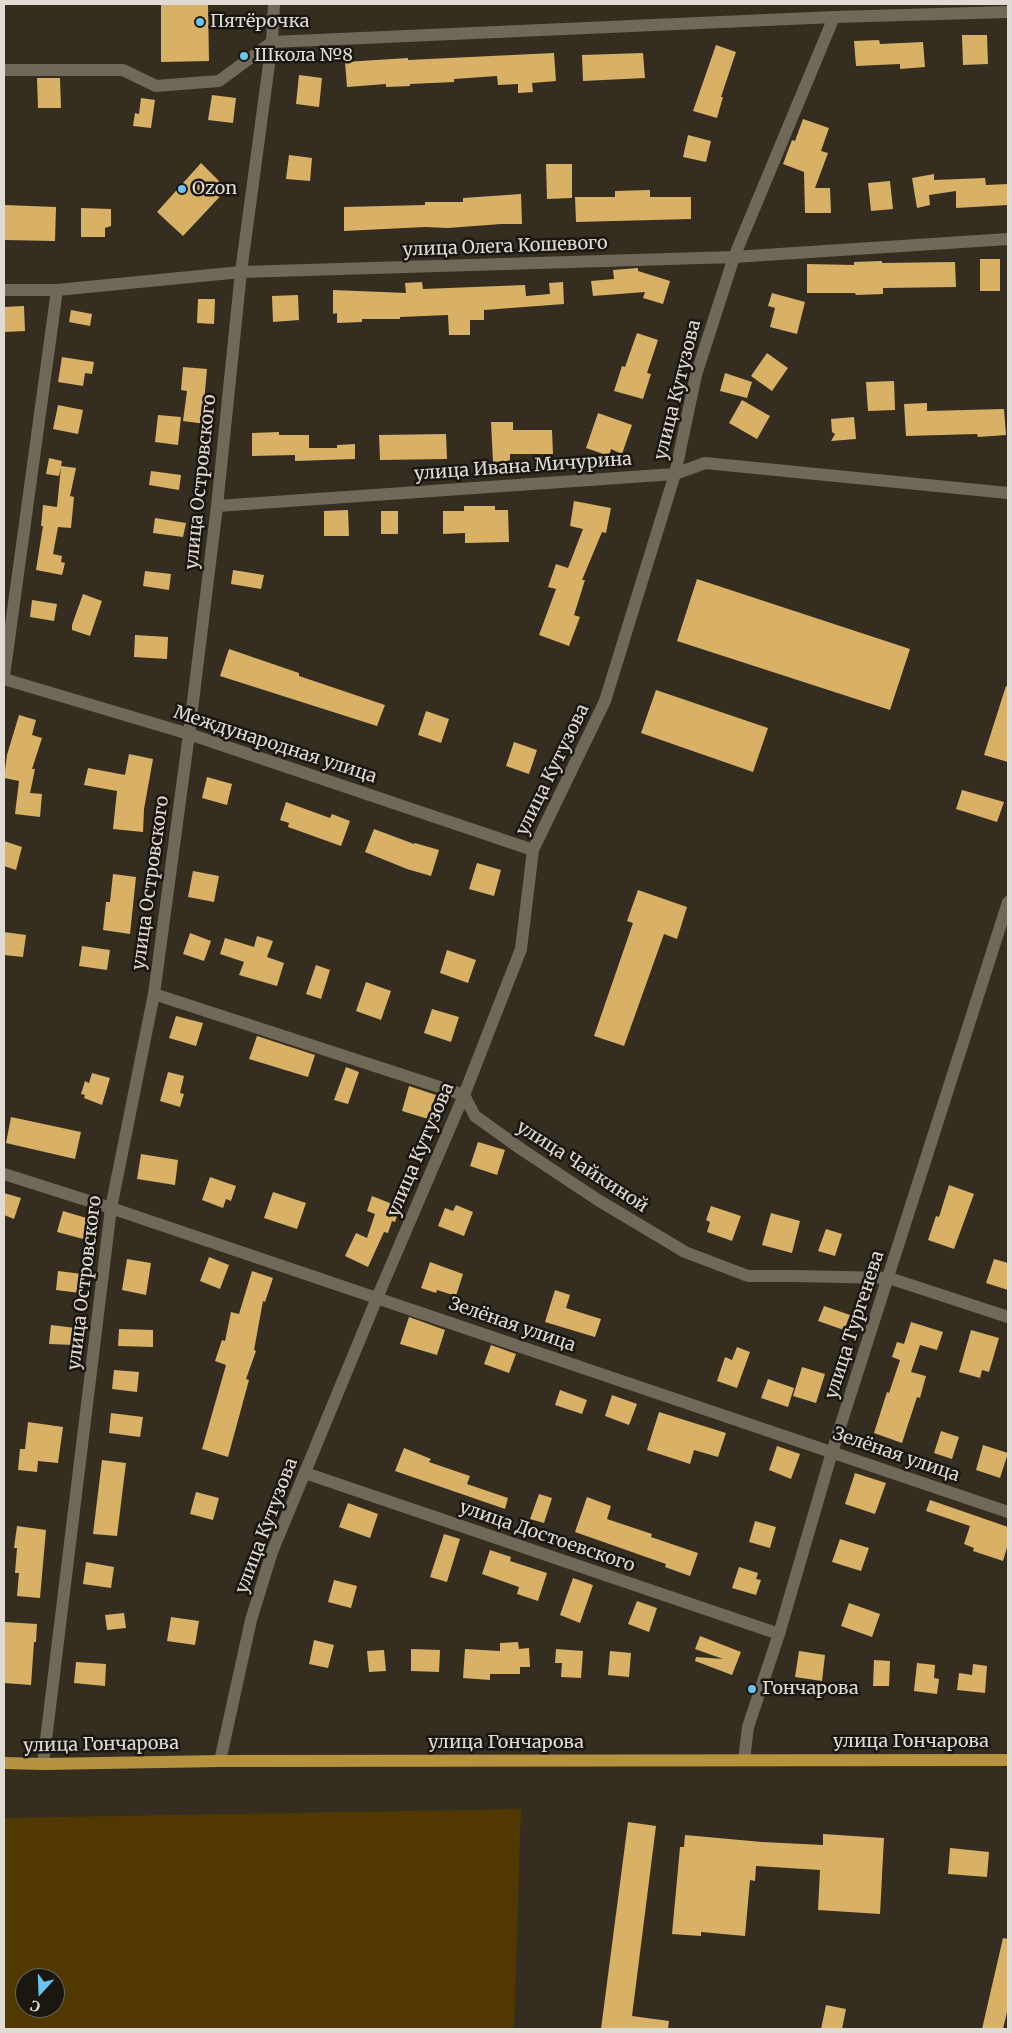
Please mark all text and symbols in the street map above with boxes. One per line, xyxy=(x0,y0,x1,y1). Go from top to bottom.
place label: Пятёрочка xyxy=(210,11,309,33)
marker: Пятёрочка xyxy=(194,16,206,28)
place label: Школа №8 xyxy=(254,45,353,67)
marker: Школа №8 xyxy=(238,50,250,62)
place label: Ozon xyxy=(192,178,237,200)
marker: Ozon xyxy=(176,183,188,195)
street label: улица Олега Кошевого xyxy=(402,233,608,261)
street label: улица Кутузова xyxy=(650,318,706,462)
street label: улица Островского xyxy=(181,393,221,571)
street label: улица Ивана Мичурина xyxy=(413,449,633,485)
street label: улица Кутузова xyxy=(512,701,594,839)
street label: Международная улица xyxy=(171,702,379,788)
street label: улица Островского xyxy=(128,794,174,972)
street label: улица Кутузова xyxy=(383,1080,459,1220)
street label: улица Чайкиной xyxy=(512,1116,652,1218)
street label: улица Островского xyxy=(64,1194,106,1372)
street label: улица Тургенева xyxy=(821,1248,889,1402)
street label: Зелёная улица xyxy=(446,1293,578,1357)
street label: Зелёная улица xyxy=(830,1423,962,1487)
street label: улица Кутузова xyxy=(231,1455,303,1597)
street label: улица Достоевского xyxy=(456,1497,638,1577)
place label: Гончарова xyxy=(762,1678,859,1700)
marker: Гончарова xyxy=(746,1683,758,1695)
street label: улица Гончарова xyxy=(833,1731,989,1753)
street label: улица Гончарова xyxy=(428,1732,584,1754)
street label: улица Гончарова xyxy=(23,1733,179,1757)
north arrow xyxy=(15,1968,65,2018)
text: С xyxy=(28,1996,43,2016)

